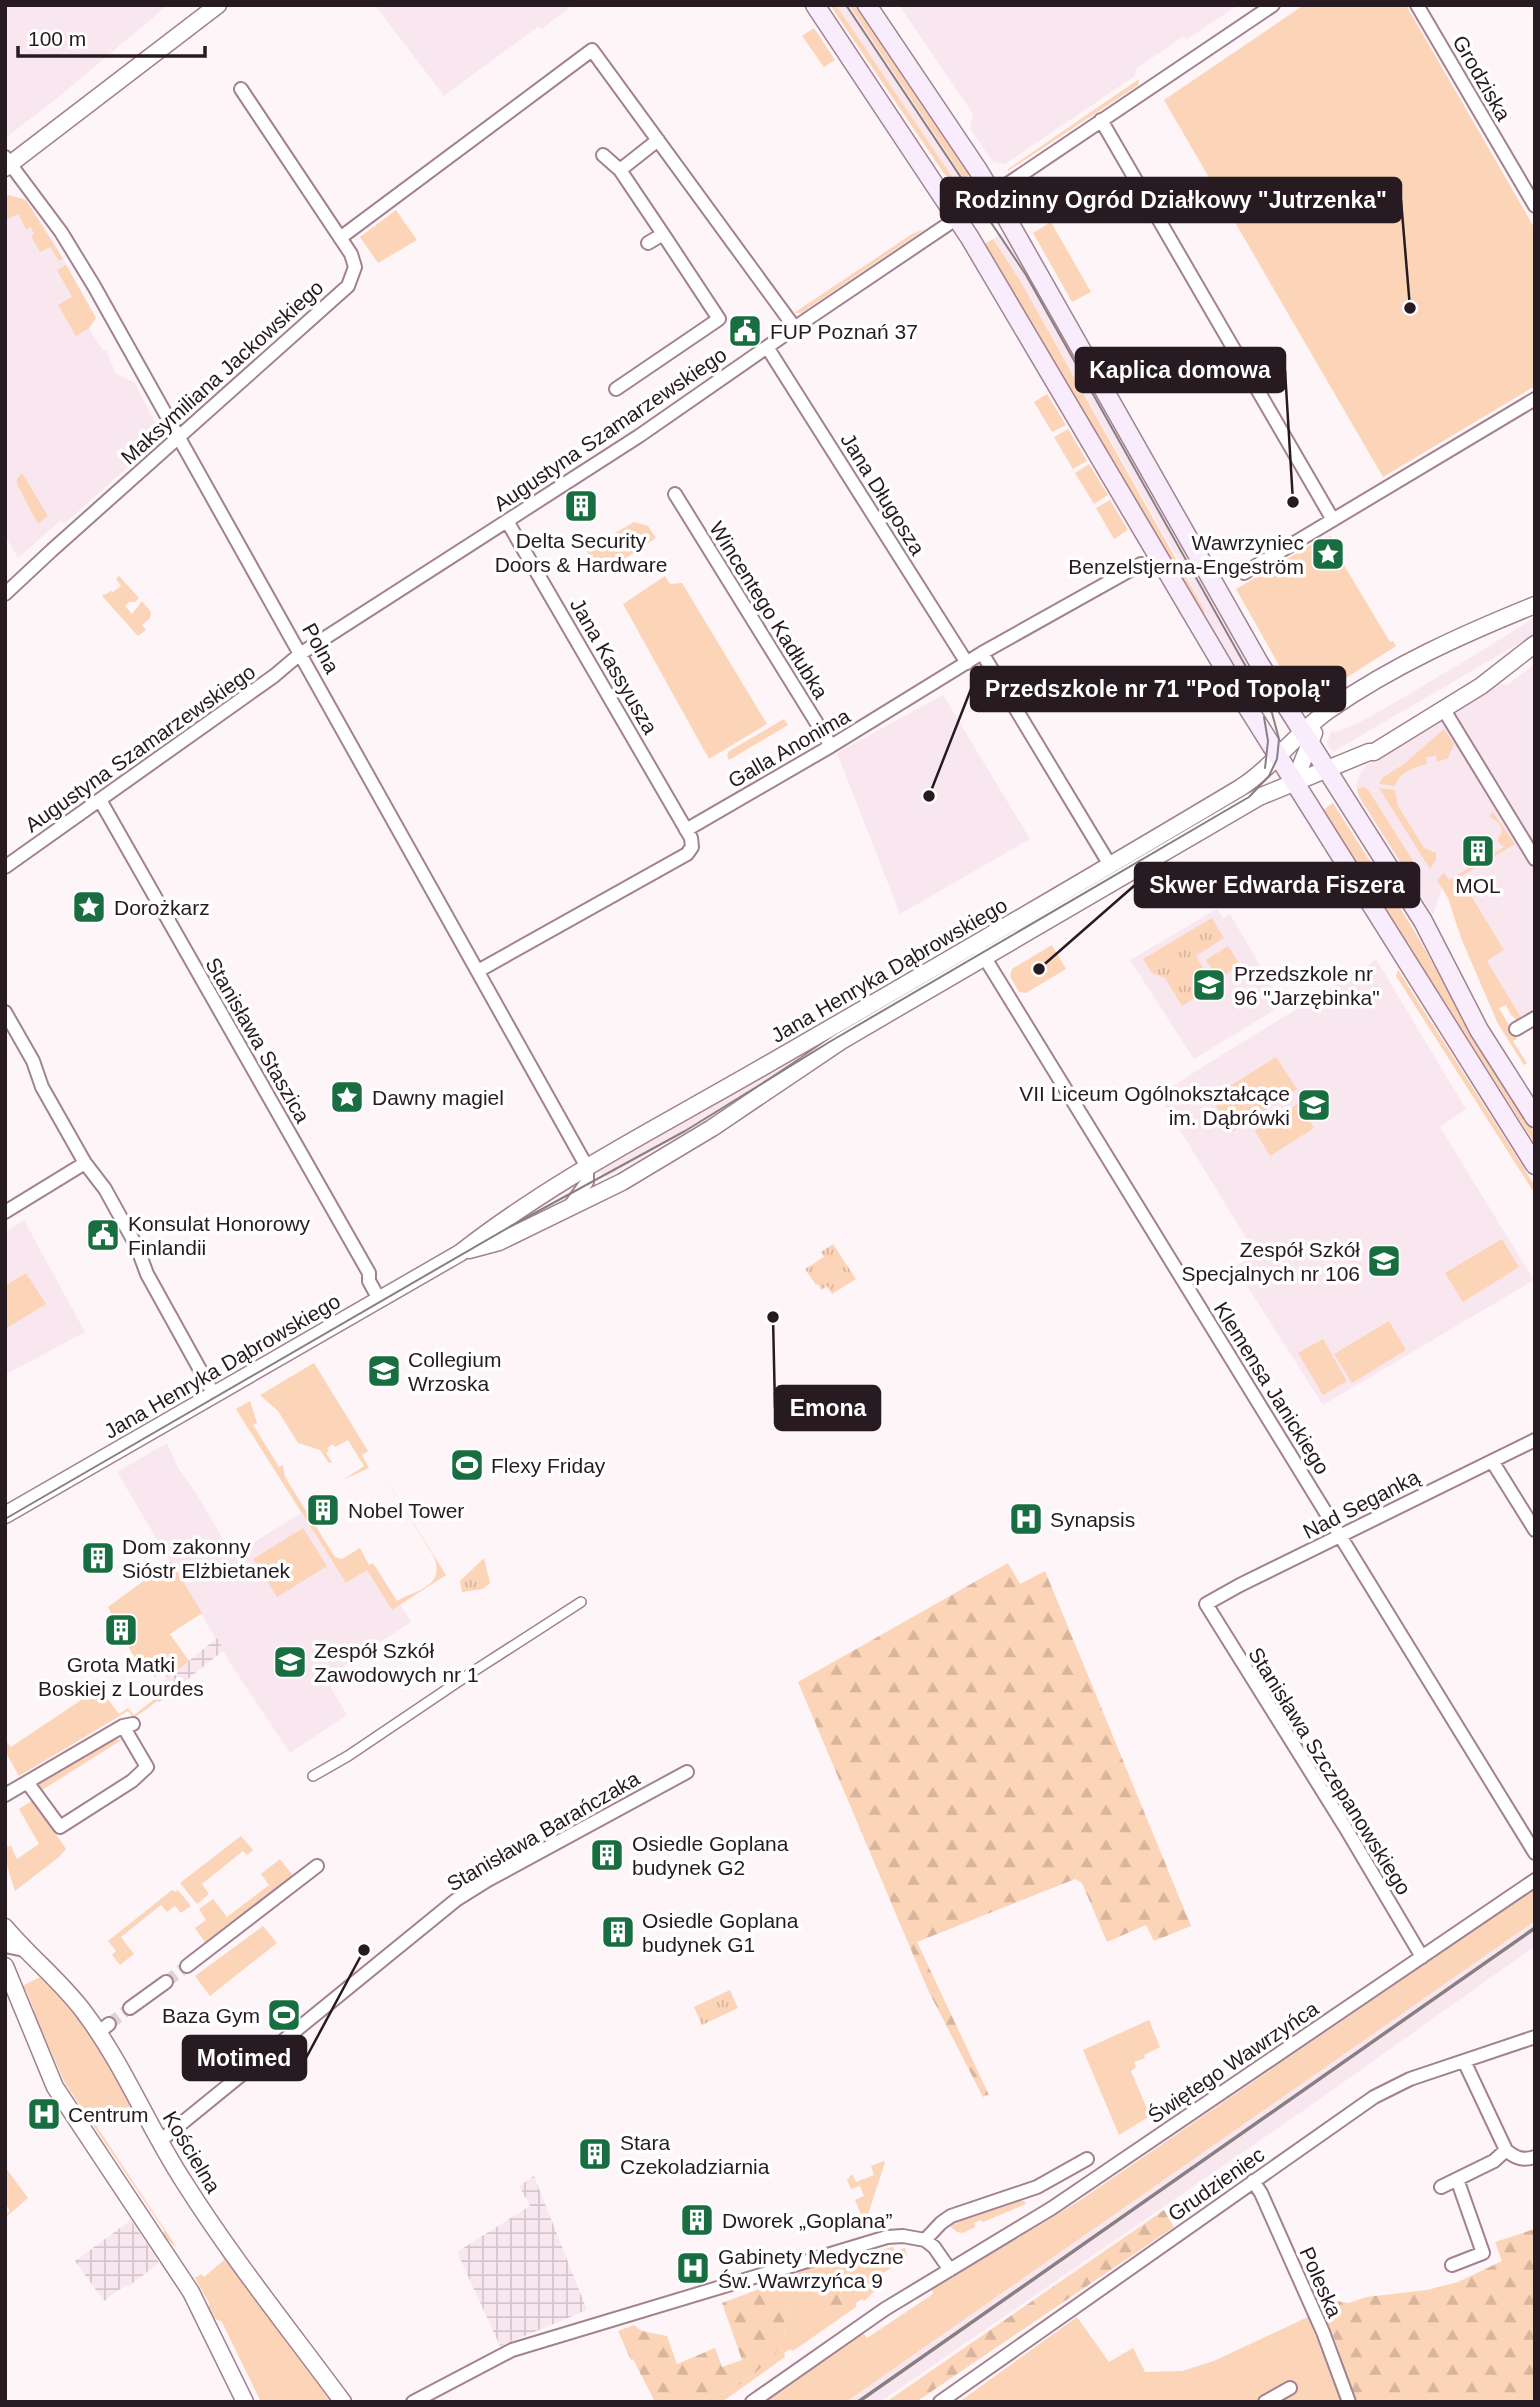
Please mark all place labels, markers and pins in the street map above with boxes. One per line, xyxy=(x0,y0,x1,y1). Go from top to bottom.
callout: Rodzinny Ogród Działkowy "Jutrzenka" xyxy=(941,178,1401,222)
public building icon: FUP Poznań 37 xyxy=(726,312,764,350)
place label: FUP Poznań 37 xyxy=(770,320,918,343)
callout: Kaplica domowa xyxy=(1076,348,1285,392)
building icon: Delta Security Doors & Hardware xyxy=(562,487,600,525)
place label: Delta Security Doors & Hardware xyxy=(495,529,667,576)
place label: Wawrzyniec Benzelstjerna-Engeström xyxy=(1068,531,1304,578)
place icon: Wawrzyniec Benzelstjerna-Engeström xyxy=(1309,535,1347,573)
callout: Przedszkole nr 71 "Pod Topolą" xyxy=(971,667,1345,711)
building icon: MOL xyxy=(1459,832,1497,870)
callout: Skwer Edwarda Fiszera xyxy=(1135,863,1419,907)
place label: MOL xyxy=(1455,874,1501,897)
place icon: Dorożkarz xyxy=(70,888,108,926)
place label: Dorożkarz xyxy=(114,896,210,919)
place label: Przedszkole nr 96 "Jarzębinka" xyxy=(1234,962,1380,1009)
school or university icon: Przedszkole nr 96 "Jarzębinka" xyxy=(1190,966,1228,1004)
place icon: Dawny magiel xyxy=(328,1078,366,1116)
place label: VII Liceum Ogólnokształcące im. Dąbrówki xyxy=(1019,1082,1290,1129)
place label: Dawny magiel xyxy=(372,1086,504,1109)
school or university icon: VII Liceum Ogólnokształcące im. Dąbrówki xyxy=(1295,1086,1333,1124)
place label: Konsulat Honorowy Finlandii xyxy=(128,1212,311,1259)
public building icon: Konsulat Honorowy Finlandii xyxy=(84,1216,122,1254)
place label: Zespół Szkół Specjalnych nr 106 xyxy=(1181,1238,1360,1285)
school or university icon: Zespół Szkół Specjalnych nr 106 xyxy=(1365,1242,1403,1280)
place label: Collegium Wrzoska xyxy=(408,1348,501,1395)
school or university icon: Collegium Wrzoska xyxy=(365,1352,403,1390)
callout: Emona xyxy=(775,1386,880,1430)
sports icon: Flexy Friday xyxy=(448,1446,486,1484)
place label: Flexy Friday xyxy=(491,1454,606,1477)
building icon: Nobel Tower xyxy=(304,1491,342,1529)
place label: Nobel Tower xyxy=(348,1499,464,1522)
hospital icon: Synapsis xyxy=(1007,1500,1045,1538)
place label: Synapsis xyxy=(1050,1508,1135,1531)
place label: Dom zakonny Sióstr Elżbietanek xyxy=(122,1535,291,1582)
building icon: Dom zakonny Sióstr Elżbietanek xyxy=(79,1539,117,1577)
building icon: Grota Matki Boskiej z Lourdes xyxy=(102,1611,140,1649)
place label: Zespół Szkół Zawodowych nr 1 xyxy=(314,1639,479,1686)
school or university icon: Zespół Szkół Zawodowych nr 1 xyxy=(271,1643,309,1681)
place label: Grota Matki Boskiej z Lourdes xyxy=(38,1653,204,1700)
place label: Osiedle Goplana budynek G2 xyxy=(632,1832,789,1879)
building icon: Osiedle Goplana budynek G2 xyxy=(588,1836,626,1874)
place label: Osiedle Goplana budynek G1 xyxy=(642,1909,799,1956)
building icon: Osiedle Goplana budynek G1 xyxy=(599,1913,637,1951)
sports icon: Baza Gym xyxy=(265,1996,303,2034)
place label: Baza Gym xyxy=(162,2004,260,2027)
callout: Motimed xyxy=(183,2036,306,2080)
hospital icon: Centrum xyxy=(25,2095,63,2133)
place label: Centrum xyxy=(68,2103,149,2126)
place label: Stara Czekoladziarnia xyxy=(620,2131,770,2178)
building icon: Stara Czekoladziarnia xyxy=(576,2135,614,2173)
building icon: Dworek „Goplana” xyxy=(678,2201,716,2239)
place label: Dworek „Goplana” xyxy=(722,2209,892,2232)
place label: Gabinety Medyczne Św. Wawrzyńca 9 xyxy=(718,2245,904,2292)
hospital icon: Gabinety Medyczne Św. Wawrzyńca 9 xyxy=(674,2249,712,2287)

